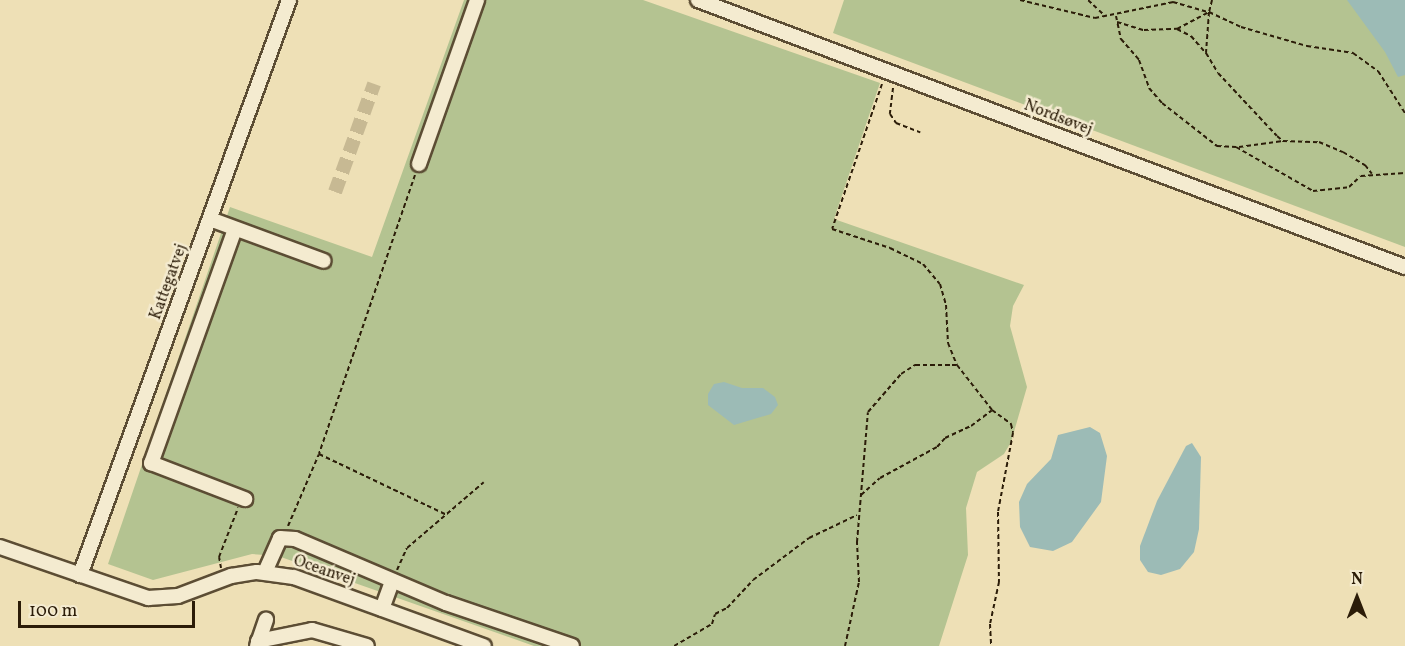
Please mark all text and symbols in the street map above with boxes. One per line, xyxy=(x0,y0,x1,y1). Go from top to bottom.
street label: Nordsøvej xyxy=(1021,96,1095,140)
street label: Kattegatvej xyxy=(146,242,192,322)
street label: Oceanvej xyxy=(291,552,357,590)
north arrow xyxy=(1327,568,1387,628)
text: N xyxy=(1351,569,1363,591)
scale bar xyxy=(21,589,198,627)
text: 100 m xyxy=(29,599,78,624)

